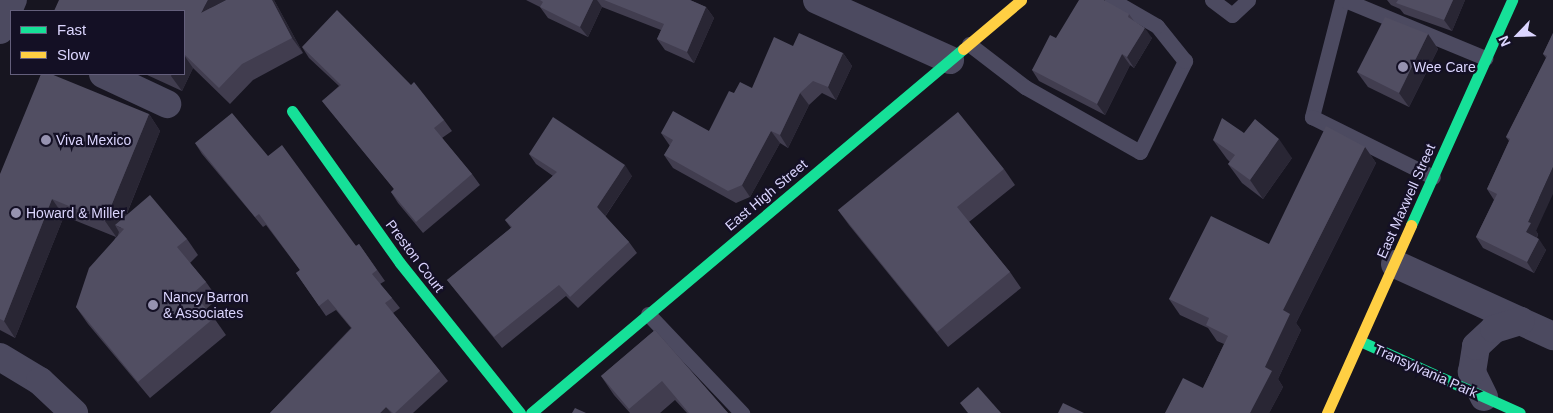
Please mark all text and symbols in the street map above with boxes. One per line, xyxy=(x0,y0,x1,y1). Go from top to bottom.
legend xyxy=(10,10,185,75)
north arrow xyxy=(1493,10,1543,60)
text: Fast xyxy=(57,21,86,38)
text: N xyxy=(1495,33,1514,49)
text: Slow xyxy=(57,46,90,63)
place label: Wee Care xyxy=(1413,59,1476,75)
marker: Wee Care xyxy=(1397,61,1409,73)
place label: Viva Mexico xyxy=(56,132,131,148)
marker: Viva Mexico xyxy=(40,134,52,146)
street label: East Maxwell Street xyxy=(1373,141,1439,261)
street label: East High Street xyxy=(722,156,810,234)
place label: Howard & Miller xyxy=(26,205,125,221)
marker: Howard & Miller xyxy=(10,207,22,219)
street label: Preston Court xyxy=(382,216,448,296)
place label: Nancy Barron & Associates xyxy=(163,289,249,322)
marker: Nancy Barron & Associates xyxy=(147,299,159,311)
street label: Transylvania Park xyxy=(1372,341,1480,401)

